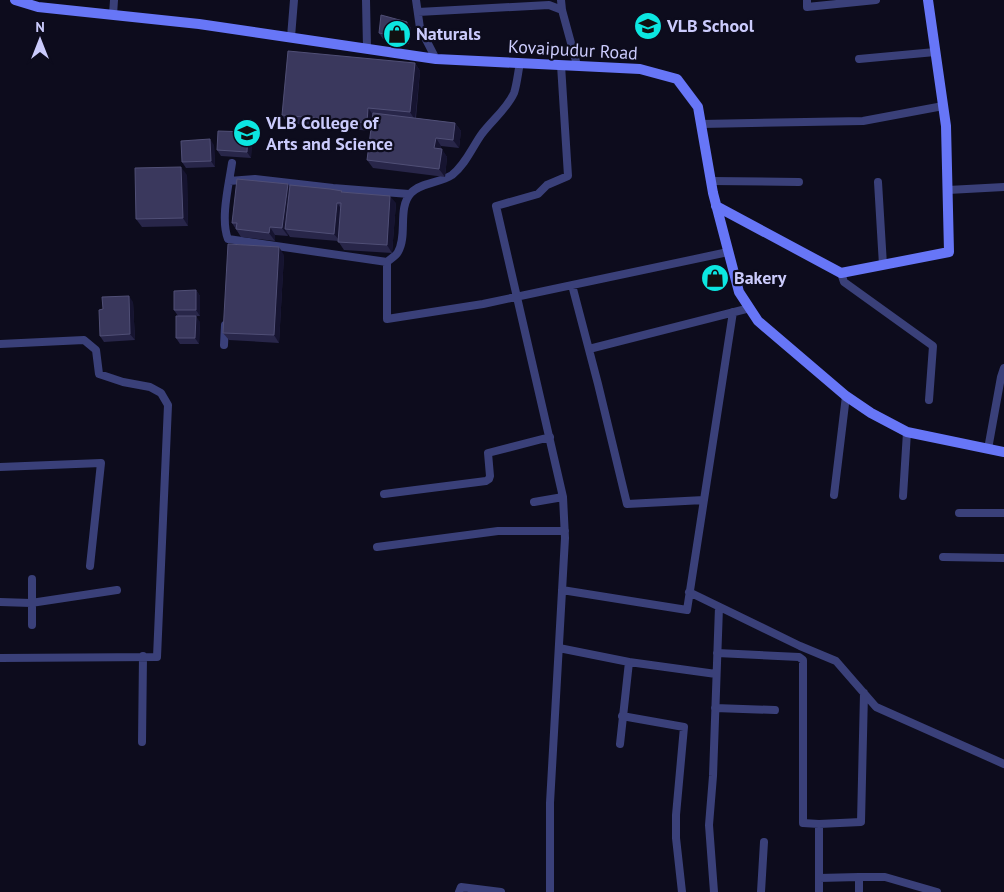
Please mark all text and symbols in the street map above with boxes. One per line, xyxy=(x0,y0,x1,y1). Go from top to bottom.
school or university icon: VLB School xyxy=(633,11,663,41)
place label: VLB School xyxy=(666,14,755,37)
north arrow xyxy=(15,15,65,65)
text: N xyxy=(35,18,45,36)
shop icon: Naturals xyxy=(382,19,412,49)
place label: Naturals xyxy=(416,22,481,45)
street label: Kovaipudur Road xyxy=(508,35,638,64)
place label: VLB College of Arts and Science xyxy=(265,111,393,155)
school or university icon: VLB College of Arts and Science xyxy=(232,118,262,148)
shop icon: Bakery xyxy=(700,263,730,293)
place label: Bakery xyxy=(734,266,787,289)

